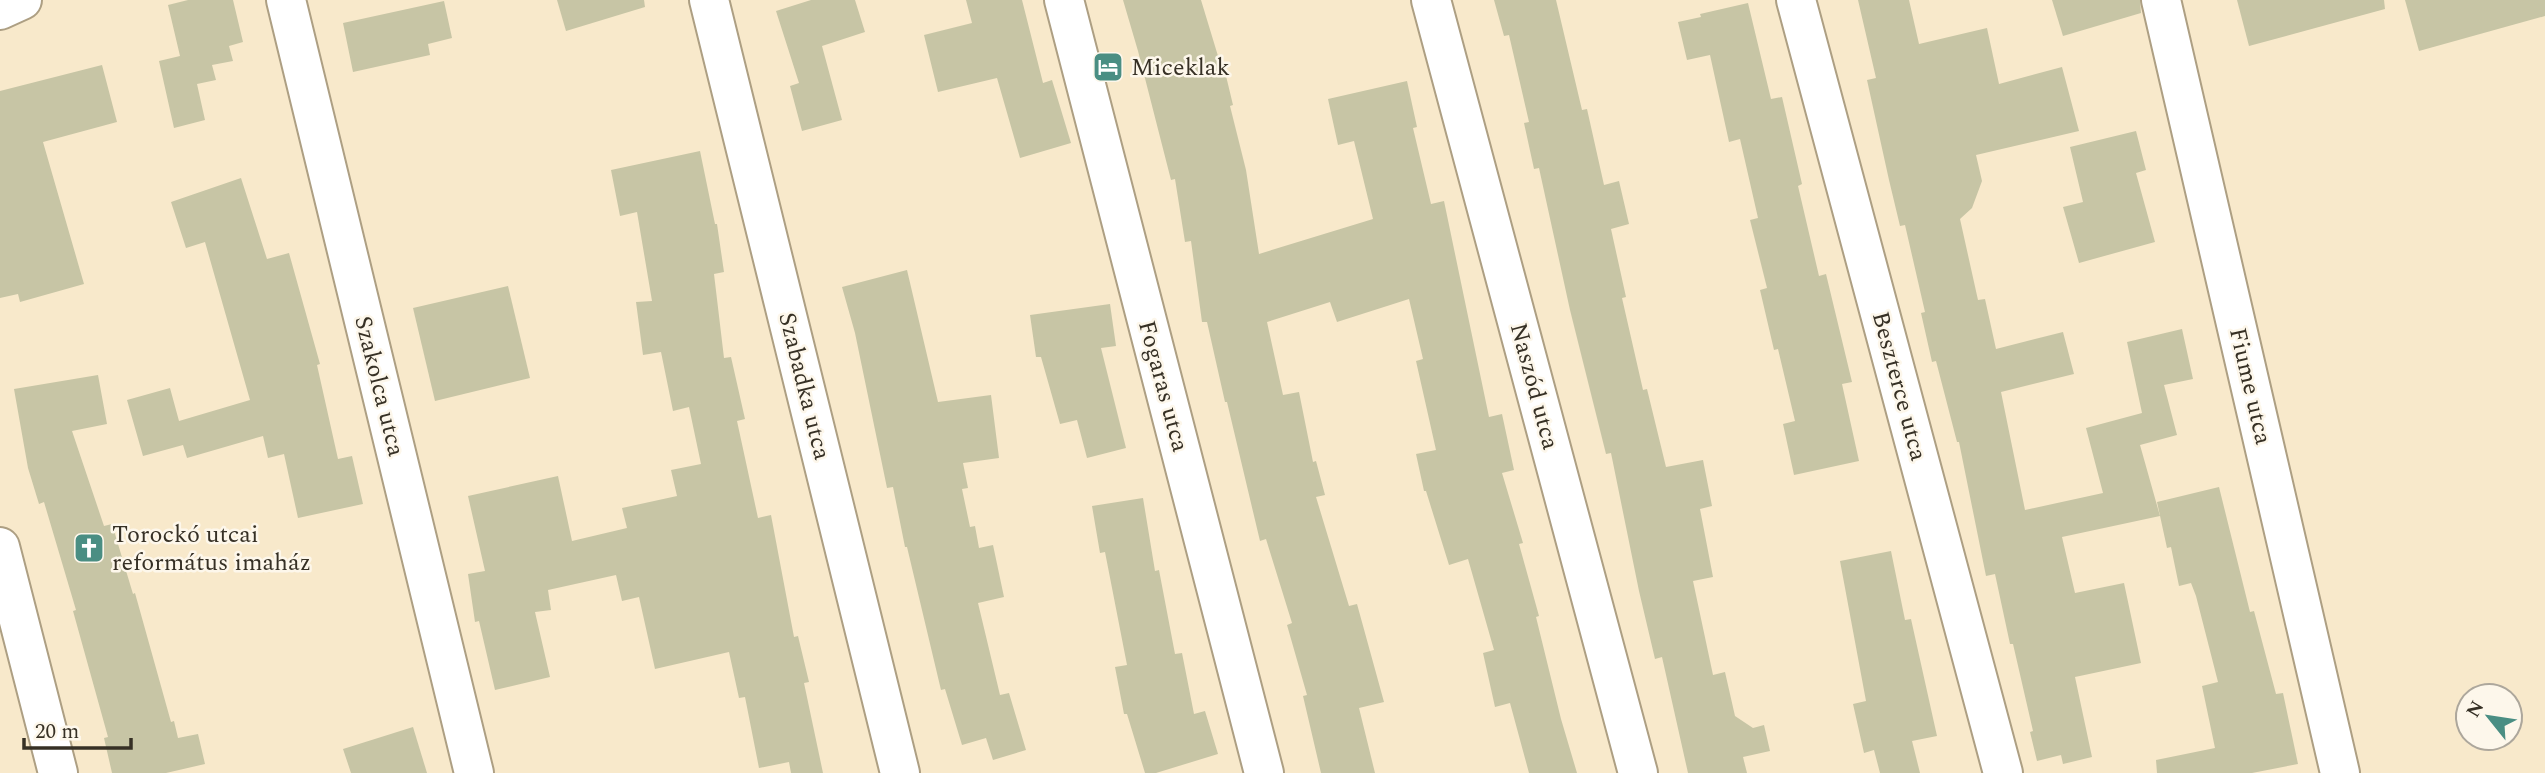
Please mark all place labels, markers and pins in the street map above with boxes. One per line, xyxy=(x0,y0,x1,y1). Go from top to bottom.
hotel icon: Miceklak xyxy=(1091,50,1125,84)
place label: Miceklak xyxy=(1131,50,1230,86)
place label: Torockó utcai református imaház xyxy=(112,517,311,581)
church icon: Torockó utcai református imaház xyxy=(72,531,106,565)

